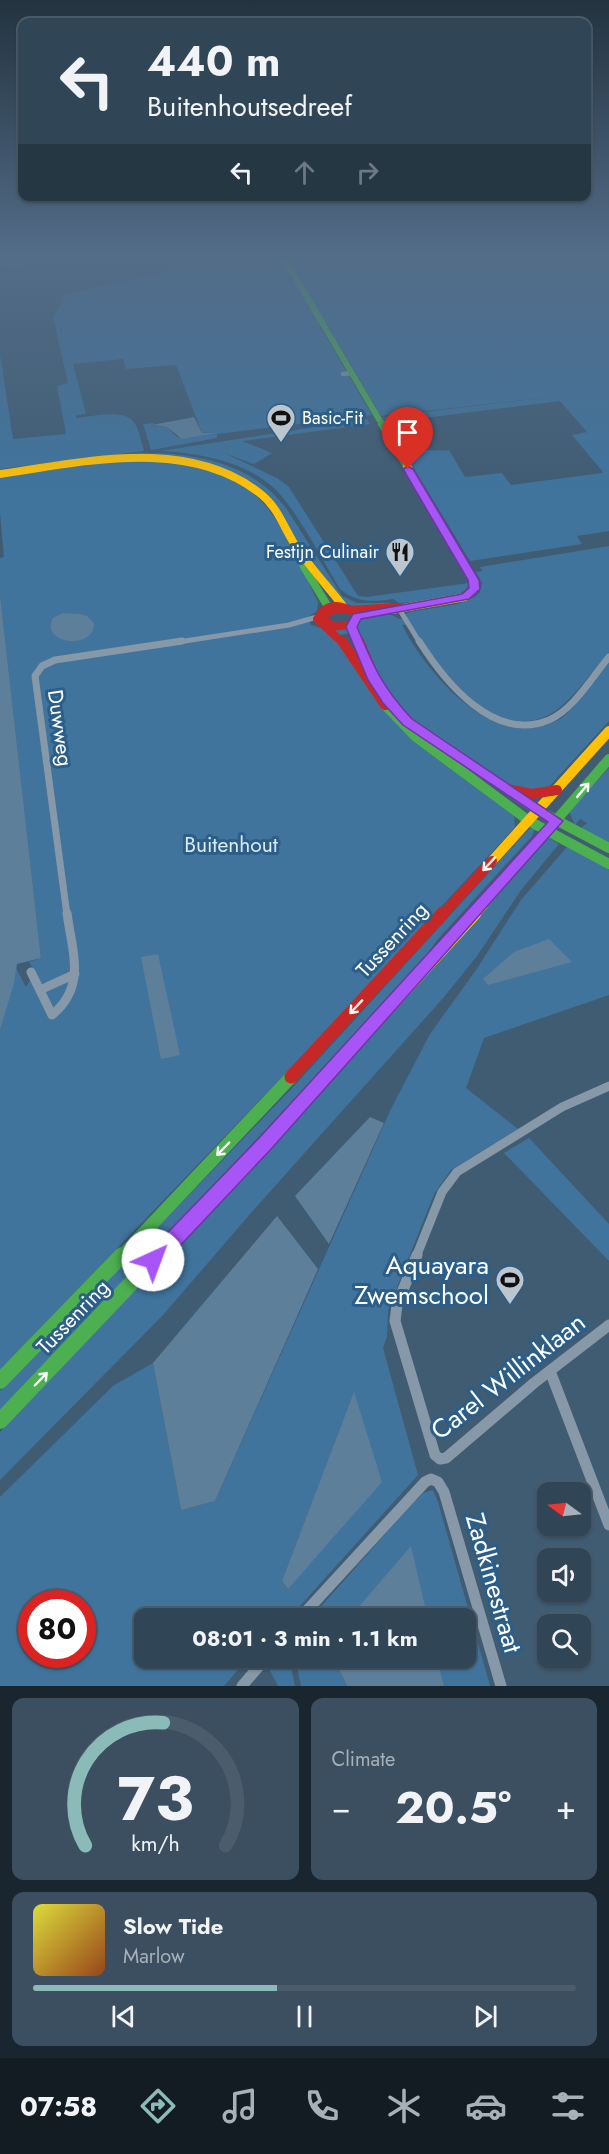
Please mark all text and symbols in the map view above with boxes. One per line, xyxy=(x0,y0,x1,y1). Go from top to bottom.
text: 440 m xyxy=(147,31,280,92)
icon: left xyxy=(48,42,126,120)
text: Buitenhoutsedreef xyxy=(147,87,352,126)
icon: left xyxy=(225,156,258,189)
icon: ahead xyxy=(288,156,321,189)
icon: right xyxy=(351,156,384,189)
sports icon: Basic-Fit xyxy=(265,402,297,444)
place label: Basic-Fit xyxy=(302,405,364,431)
pin xyxy=(382,407,433,469)
icon: arrive xyxy=(391,416,424,449)
restaurant icon: Festijn Culinair xyxy=(384,536,416,578)
place label: Festijn Culinair xyxy=(266,539,380,565)
street label: Duwweg xyxy=(40,688,80,768)
one-way arrow xyxy=(576,782,589,798)
park label: Buitenhout xyxy=(184,830,278,860)
one-way arrow xyxy=(482,856,496,871)
street label: Tussenring xyxy=(349,896,435,984)
one-way arrow xyxy=(349,999,363,1014)
one-way arrow xyxy=(215,1141,230,1156)
position arrow xyxy=(121,1228,185,1292)
place label: Aquayara Zwemschool xyxy=(354,1246,489,1314)
sports icon: Aquayara Zwemschool xyxy=(494,1264,526,1306)
street label: Tussenring xyxy=(30,1273,116,1361)
street label: Carel Willinklaan xyxy=(423,1303,593,1449)
one-way arrow xyxy=(33,1371,48,1386)
north arrow xyxy=(537,1482,591,1536)
map controls xyxy=(537,1482,591,1668)
street label: Zadkinestraat xyxy=(456,1509,532,1658)
button: sound xyxy=(537,1548,591,1602)
speed limit sign: 80 xyxy=(18,1590,96,1668)
button: search xyxy=(537,1614,591,1668)
text: 08:01 · 3 min · 1.1 km xyxy=(192,1622,418,1654)
text: Climate xyxy=(332,1745,395,1774)
text: 73 xyxy=(117,1753,193,1843)
text: 20.5° xyxy=(395,1775,511,1840)
text: − xyxy=(332,1784,351,1831)
text: + xyxy=(556,1784,576,1831)
text: km/h xyxy=(131,1828,179,1859)
text: Slow Tide xyxy=(123,1910,223,1942)
text: Marlow xyxy=(123,1942,185,1971)
icon: previous xyxy=(107,2000,140,2033)
icon: pause xyxy=(288,2000,321,2033)
icon: next xyxy=(469,2000,502,2033)
icon: directions xyxy=(137,2085,179,2127)
icon: music xyxy=(219,2085,261,2127)
icon: phone xyxy=(301,2085,343,2127)
icon: climate xyxy=(383,2085,425,2127)
icon: car xyxy=(465,2085,507,2127)
icon: filters xyxy=(547,2085,589,2127)
text: 07:58 xyxy=(20,2087,97,2126)

